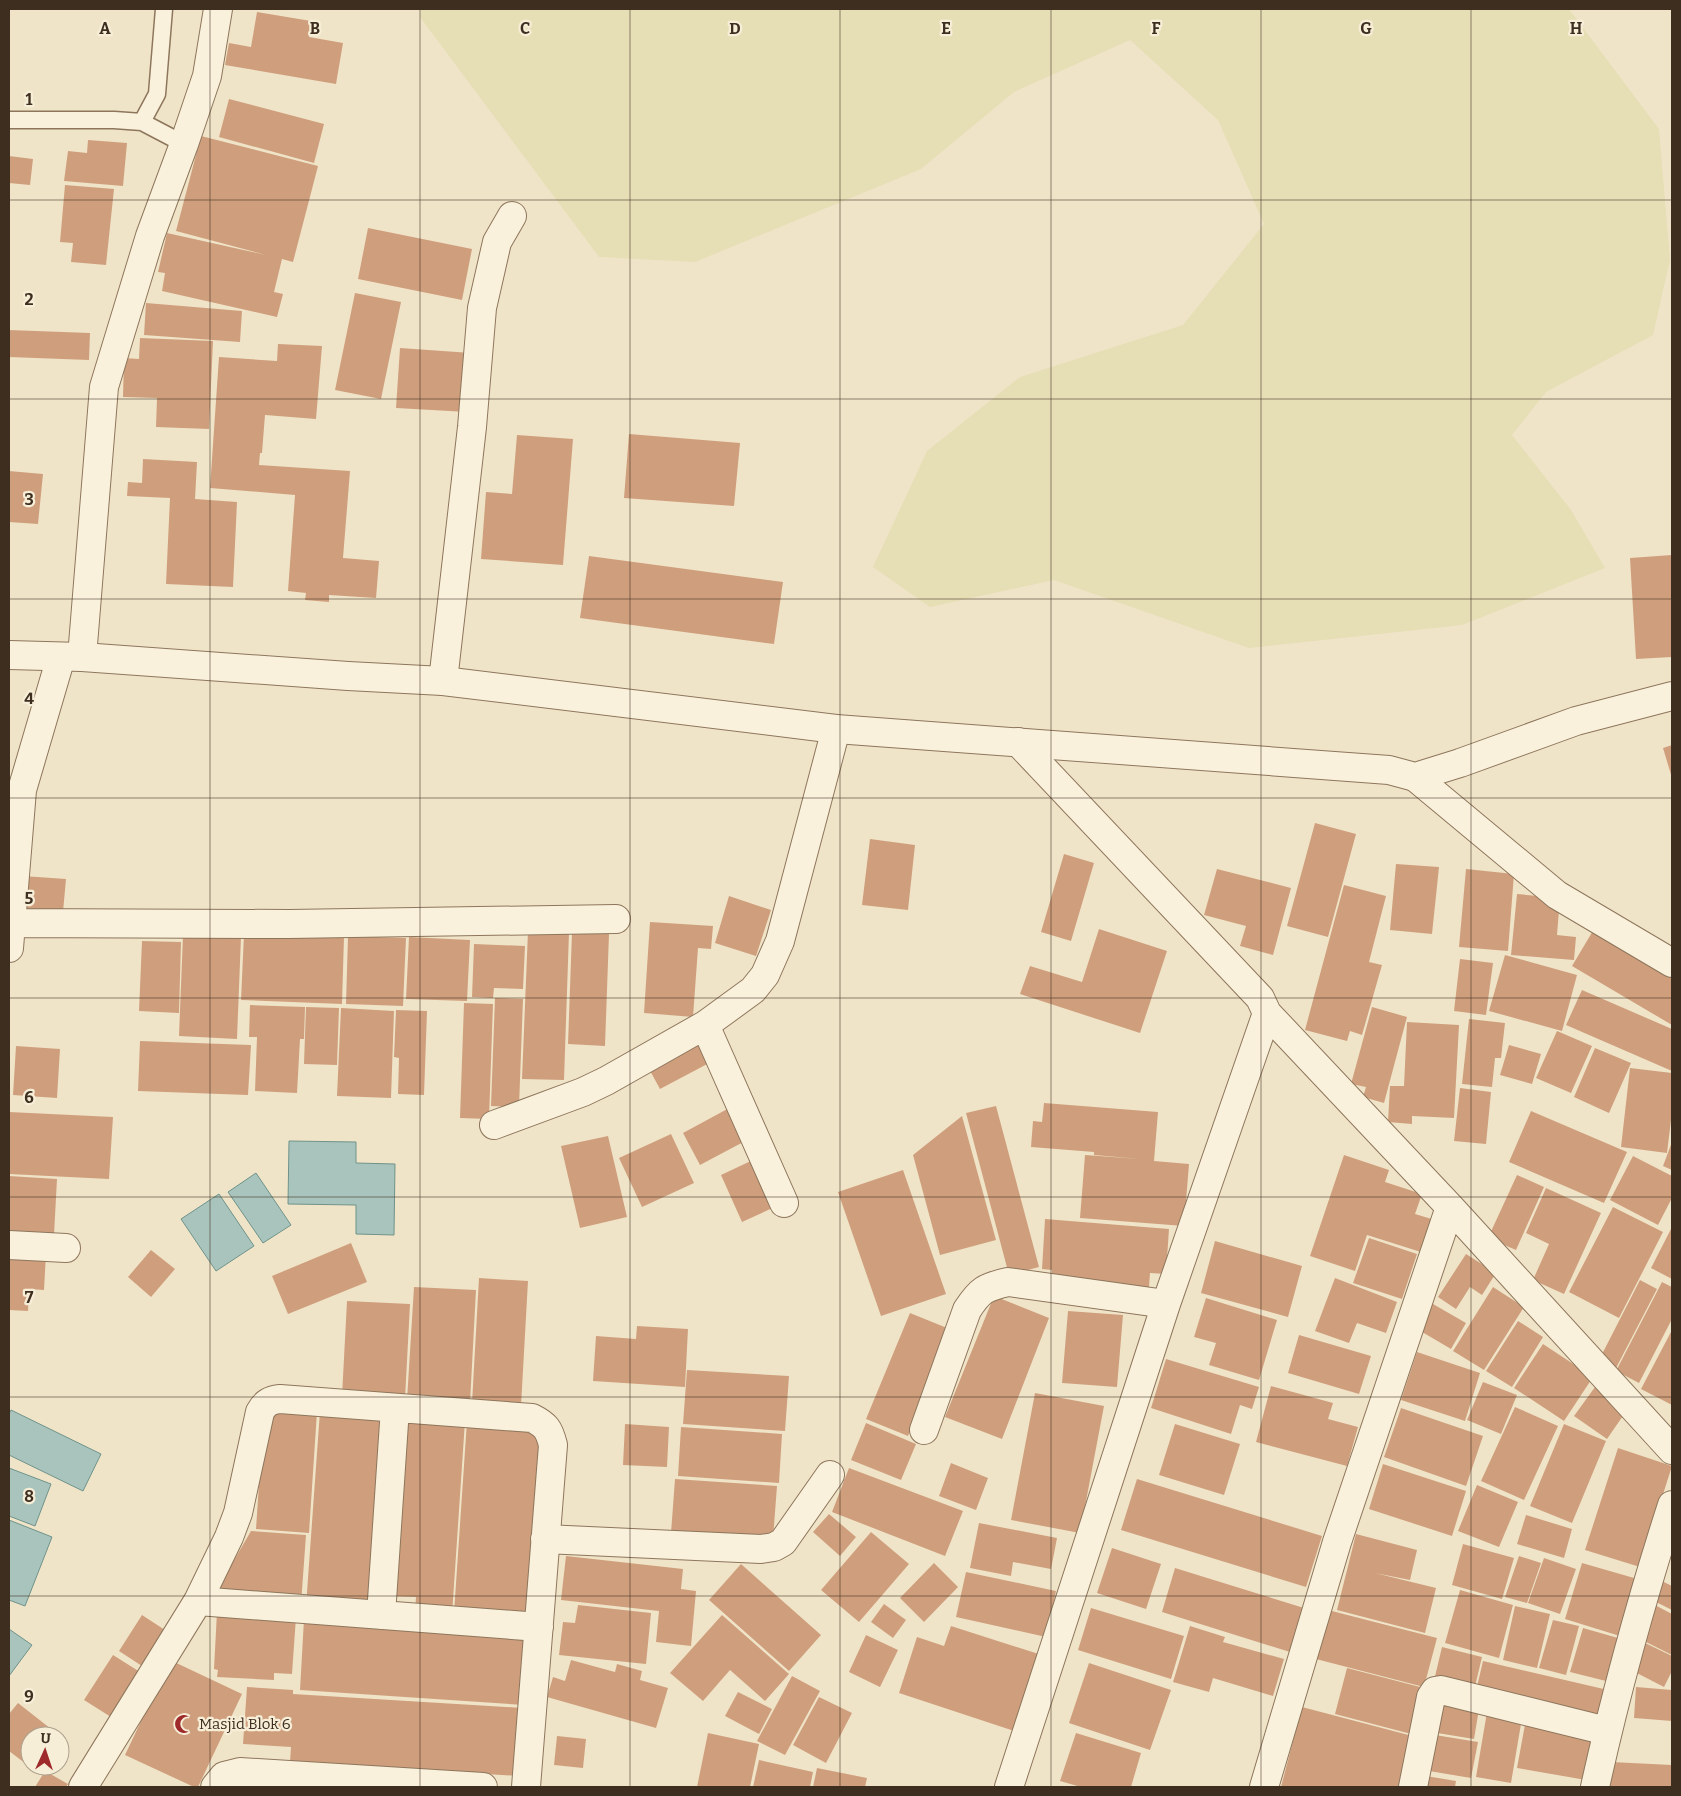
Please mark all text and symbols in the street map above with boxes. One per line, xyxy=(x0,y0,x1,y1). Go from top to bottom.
text: A xyxy=(99,19,111,38)
text: B xyxy=(310,19,320,38)
text: C xyxy=(520,19,530,38)
text: D xyxy=(729,19,741,38)
text: E xyxy=(941,19,951,38)
text: F xyxy=(1152,19,1161,38)
text: G xyxy=(1360,19,1372,38)
text: H xyxy=(1570,19,1583,38)
text: 1 xyxy=(26,90,33,109)
text: 2 xyxy=(24,290,34,309)
text: 3 xyxy=(24,490,34,509)
text: 4 xyxy=(24,689,34,708)
text: 5 xyxy=(25,889,34,908)
text: 6 xyxy=(24,1088,34,1107)
text: 7 xyxy=(25,1288,34,1307)
text: 8 xyxy=(24,1487,34,1506)
text: 9 xyxy=(24,1687,34,1706)
mosque icon: Masjid Blok 6 xyxy=(173,1713,195,1735)
place label: Masjid Blok 6 xyxy=(199,1715,291,1733)
north arrow xyxy=(20,1726,70,1776)
text: U xyxy=(40,1730,52,1747)

